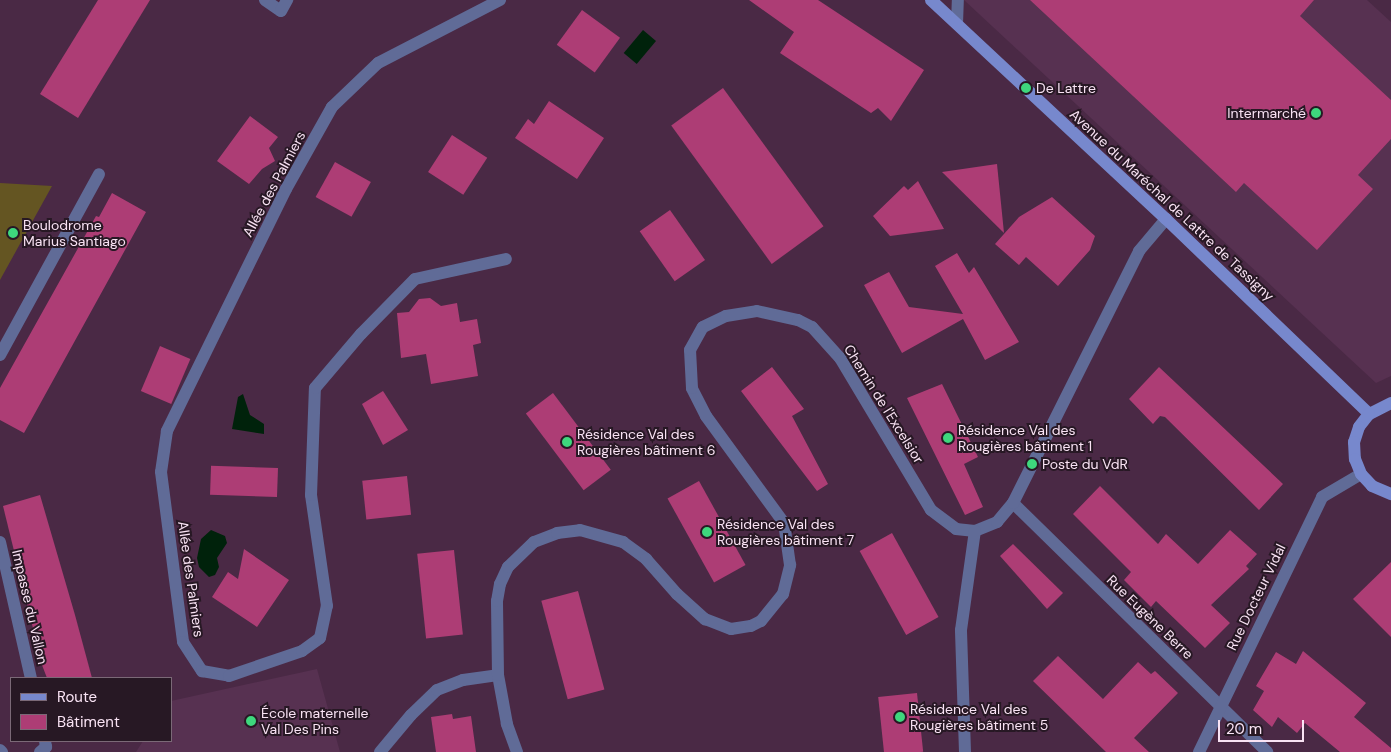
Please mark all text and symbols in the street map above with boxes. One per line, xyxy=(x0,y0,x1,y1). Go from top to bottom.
place label: De Lattre xyxy=(1036,80,1096,96)
marker: De Lattre xyxy=(1020,82,1032,94)
place label: Intermarché xyxy=(1227,105,1306,121)
street label: Avenue du Maréchal de Lattre de Tassigny xyxy=(1066,106,1278,304)
marker: Intermarché xyxy=(1310,107,1322,119)
street label: Allée des Palmiers xyxy=(239,128,309,240)
place label: Boulodrome Marius Santiago xyxy=(23,217,126,250)
marker: Boulodrome Marius Santiago xyxy=(7,227,19,239)
street label: Chemin de l'Excelsior xyxy=(841,341,927,467)
place label: Résidence Val des Rougières bâtiment 1 xyxy=(958,422,1092,454)
place label: Résidence Val des Rougières bâtiment 6 xyxy=(577,426,715,458)
marker: Résidence Val des Rougières bâtiment 1 xyxy=(942,432,954,444)
marker: Résidence Val des Rougières bâtiment 6 xyxy=(561,436,573,448)
place label: Poste du VdR xyxy=(1042,456,1128,472)
marker: Poste du VdR xyxy=(1026,458,1038,470)
place label: Résidence Val des Rougières bâtiment 7 xyxy=(717,516,854,548)
street label: Allée des Palmiers xyxy=(175,520,207,638)
marker: Résidence Val des Rougières bâtiment 7 xyxy=(701,526,713,538)
street label: Rue Docteur Vidal xyxy=(1223,541,1289,653)
street label: Impasse du Vallon xyxy=(9,548,51,666)
street label: Rue Eugène Berre xyxy=(1103,572,1197,662)
legend xyxy=(10,677,172,742)
text: Route xyxy=(57,687,97,707)
place label: Résidence Val des Rougières bâtiment 5 xyxy=(910,701,1048,734)
place label: École maternelle Val Des Pins xyxy=(261,705,369,738)
scale bar xyxy=(1221,710,1307,742)
marker: Résidence Val des Rougières bâtiment 5 xyxy=(894,711,906,723)
text: Bâtiment xyxy=(57,712,120,732)
marker: École maternelle Val Des Pins xyxy=(245,715,257,727)
text: 20 m xyxy=(1226,719,1262,739)

